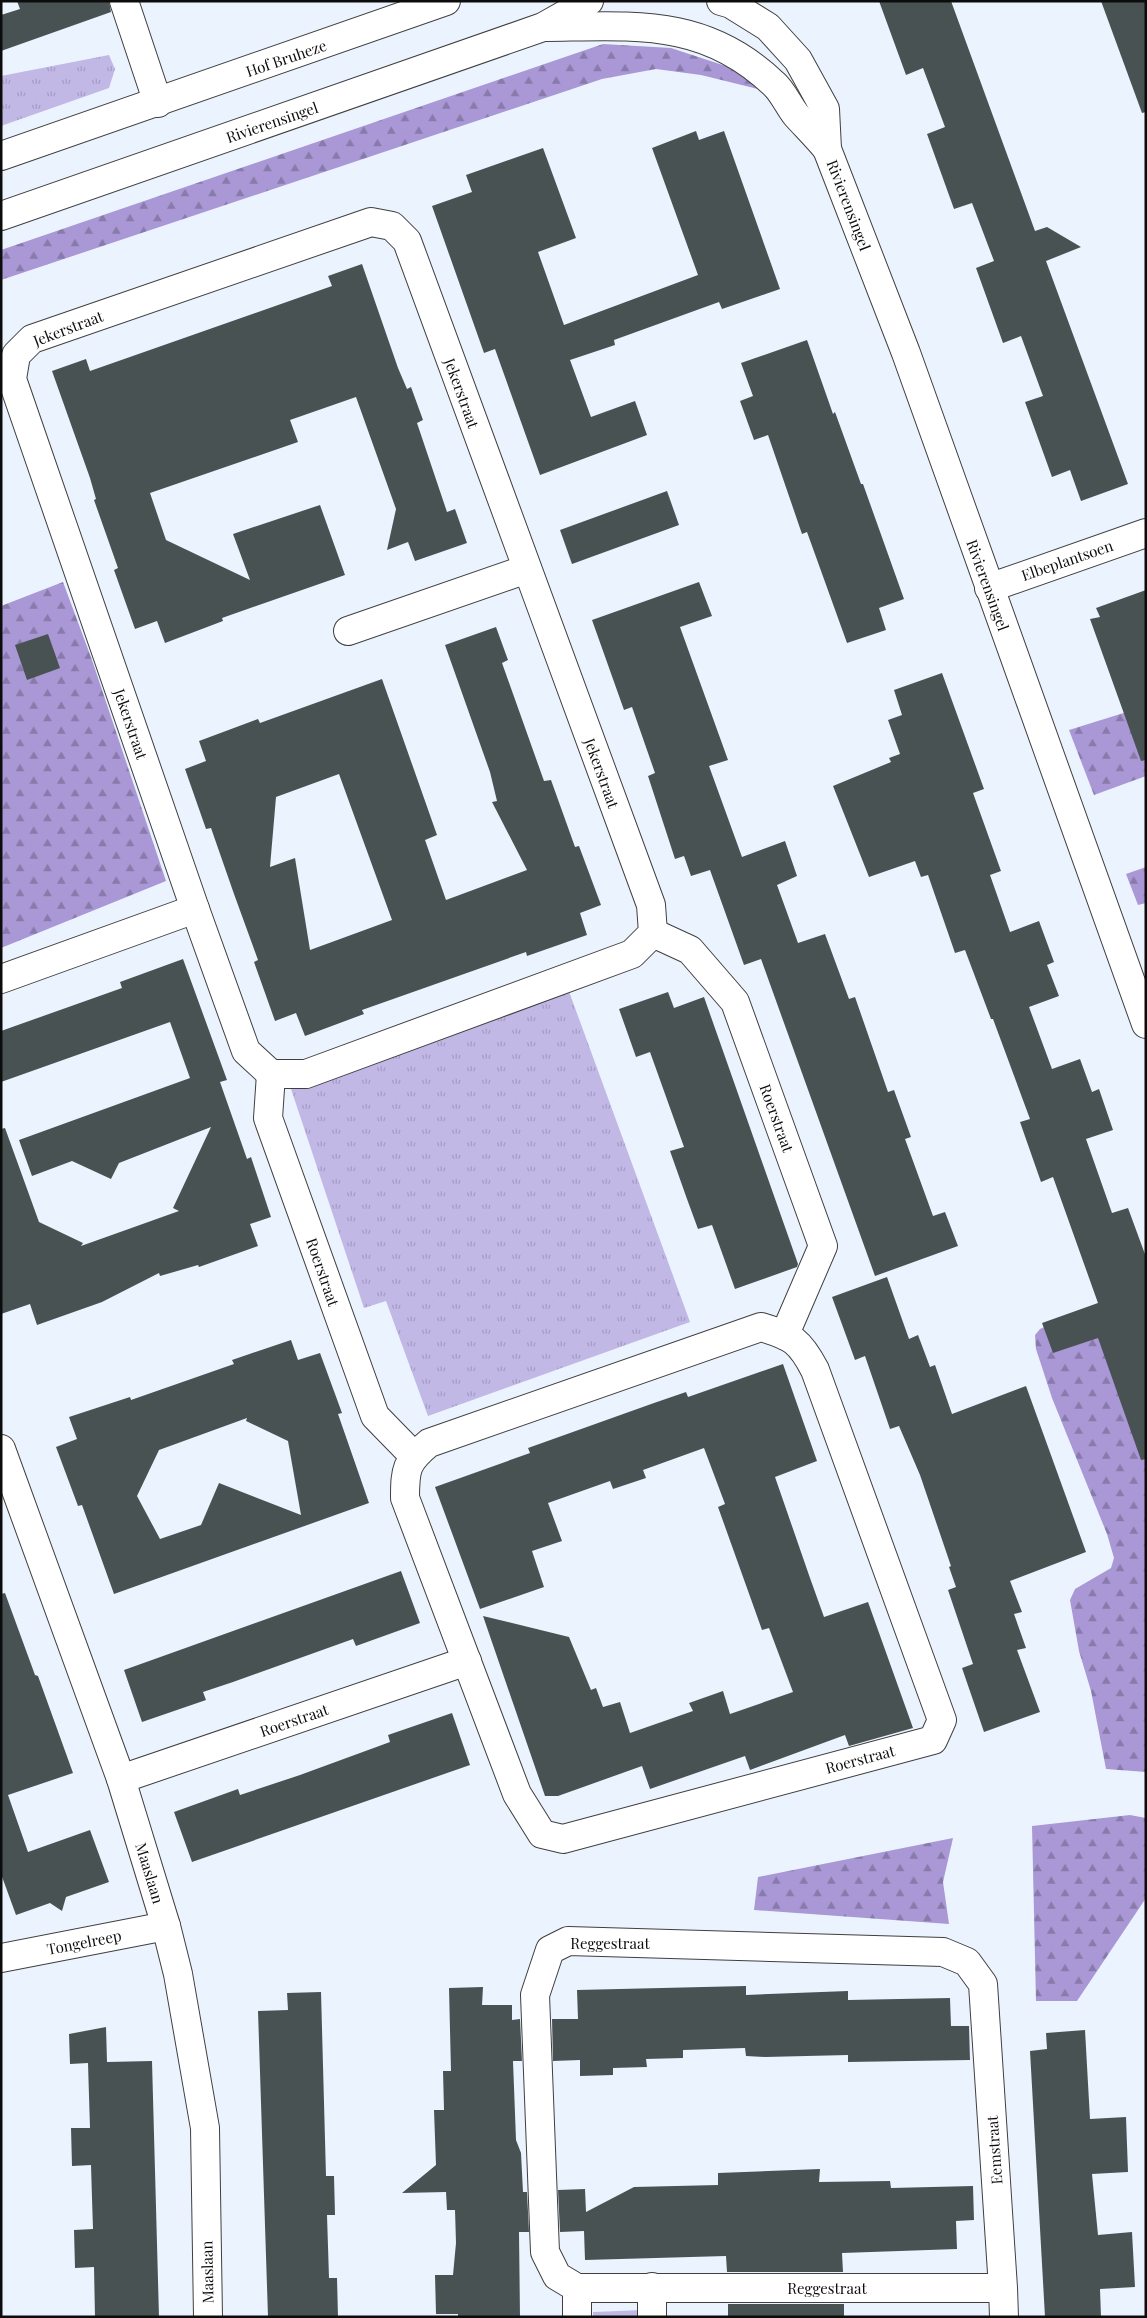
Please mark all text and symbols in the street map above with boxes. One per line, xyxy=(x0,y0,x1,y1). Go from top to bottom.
street label: Hof Bruheze xyxy=(243,35,329,81)
street label: Rivierensingel xyxy=(223,97,321,147)
street label: Rivierensingel xyxy=(822,157,876,253)
street label: Jekerstraat xyxy=(29,305,106,351)
street label: Jekerstraat xyxy=(440,354,484,431)
street label: Elbeplantsoen xyxy=(1019,535,1116,585)
street label: Rivierensingel xyxy=(962,537,1014,633)
street label: Jekerstraat xyxy=(109,685,153,763)
street label: Jekerstraat xyxy=(580,734,624,811)
street label: Roerstraat xyxy=(755,1081,799,1155)
street label: Roerstraat xyxy=(302,1235,344,1310)
street label: Roerstraat xyxy=(257,1699,332,1741)
street label: Roerstraat xyxy=(823,1740,898,1778)
street label: Maaslaan xyxy=(131,1840,169,1906)
street label: Tongelreep xyxy=(45,1925,123,1959)
street label: Reggestraat xyxy=(570,1933,650,1953)
street label: Eemstraat xyxy=(982,2114,1006,2185)
street label: Maaslaan xyxy=(196,2240,218,2304)
street label: Reggestraat xyxy=(787,2278,867,2298)

